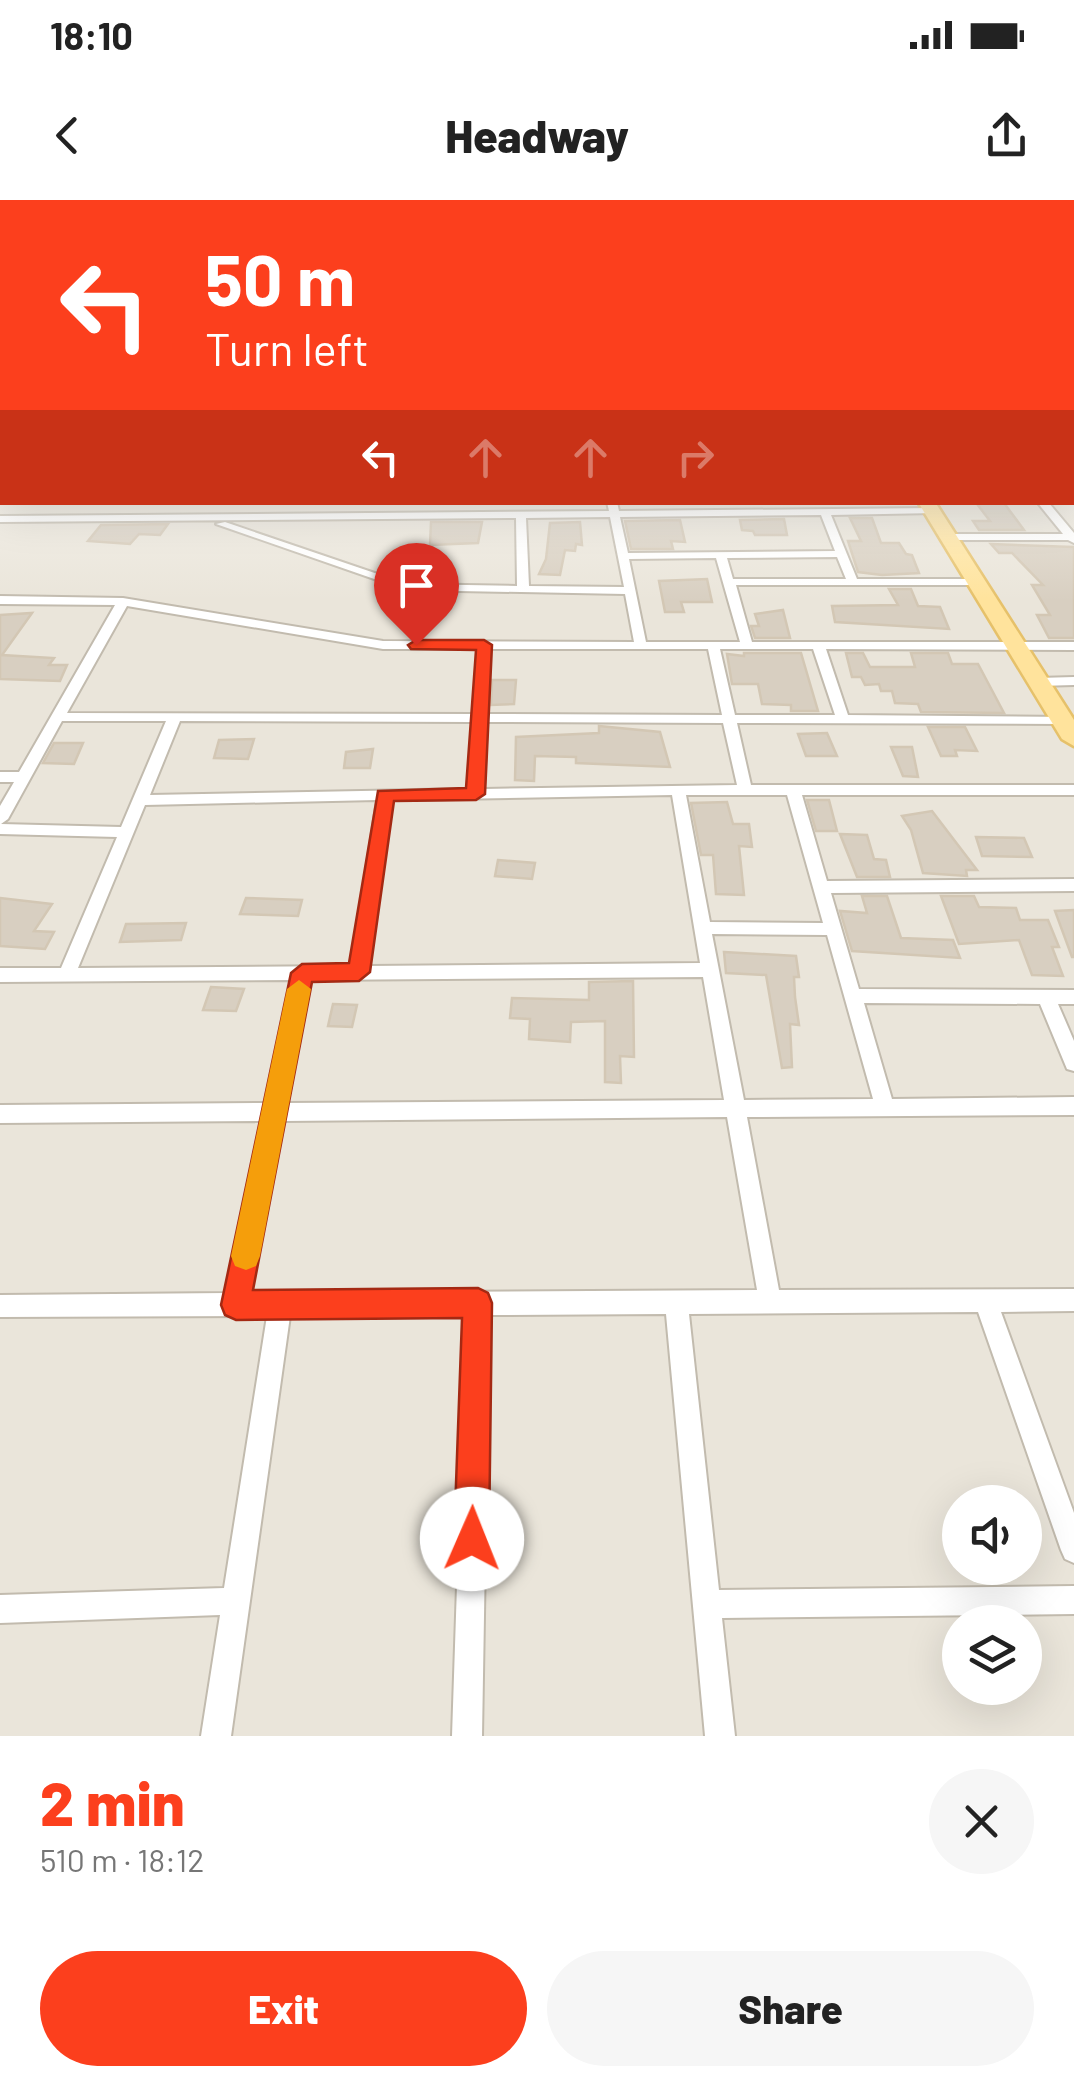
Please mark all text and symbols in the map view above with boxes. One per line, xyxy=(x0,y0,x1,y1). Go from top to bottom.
text: 18:10 xyxy=(50,12,133,58)
icon: back xyxy=(40,108,95,163)
text: Headway xyxy=(445,108,629,162)
icon: share xyxy=(979,108,1034,163)
text: 50 m xyxy=(205,236,355,320)
icon: left xyxy=(40,240,170,370)
text: Turn left xyxy=(205,321,369,375)
icon: left xyxy=(353,430,408,485)
icon: ahead xyxy=(458,430,513,485)
icon: ahead xyxy=(563,430,618,485)
icon: right xyxy=(668,430,723,485)
pin xyxy=(374,543,459,646)
icon: arrive xyxy=(389,558,444,613)
map controls xyxy=(942,1485,1042,1705)
button: sound xyxy=(942,1485,1042,1585)
position arrow xyxy=(420,1487,524,1591)
button: layers xyxy=(942,1605,1042,1705)
text: 2 min xyxy=(40,1766,185,1838)
button: close xyxy=(929,1769,1034,1874)
text: 510 m · 18:12 xyxy=(40,1840,204,1878)
button: Exit xyxy=(40,1951,527,2066)
button: Share xyxy=(547,1951,1034,2066)

